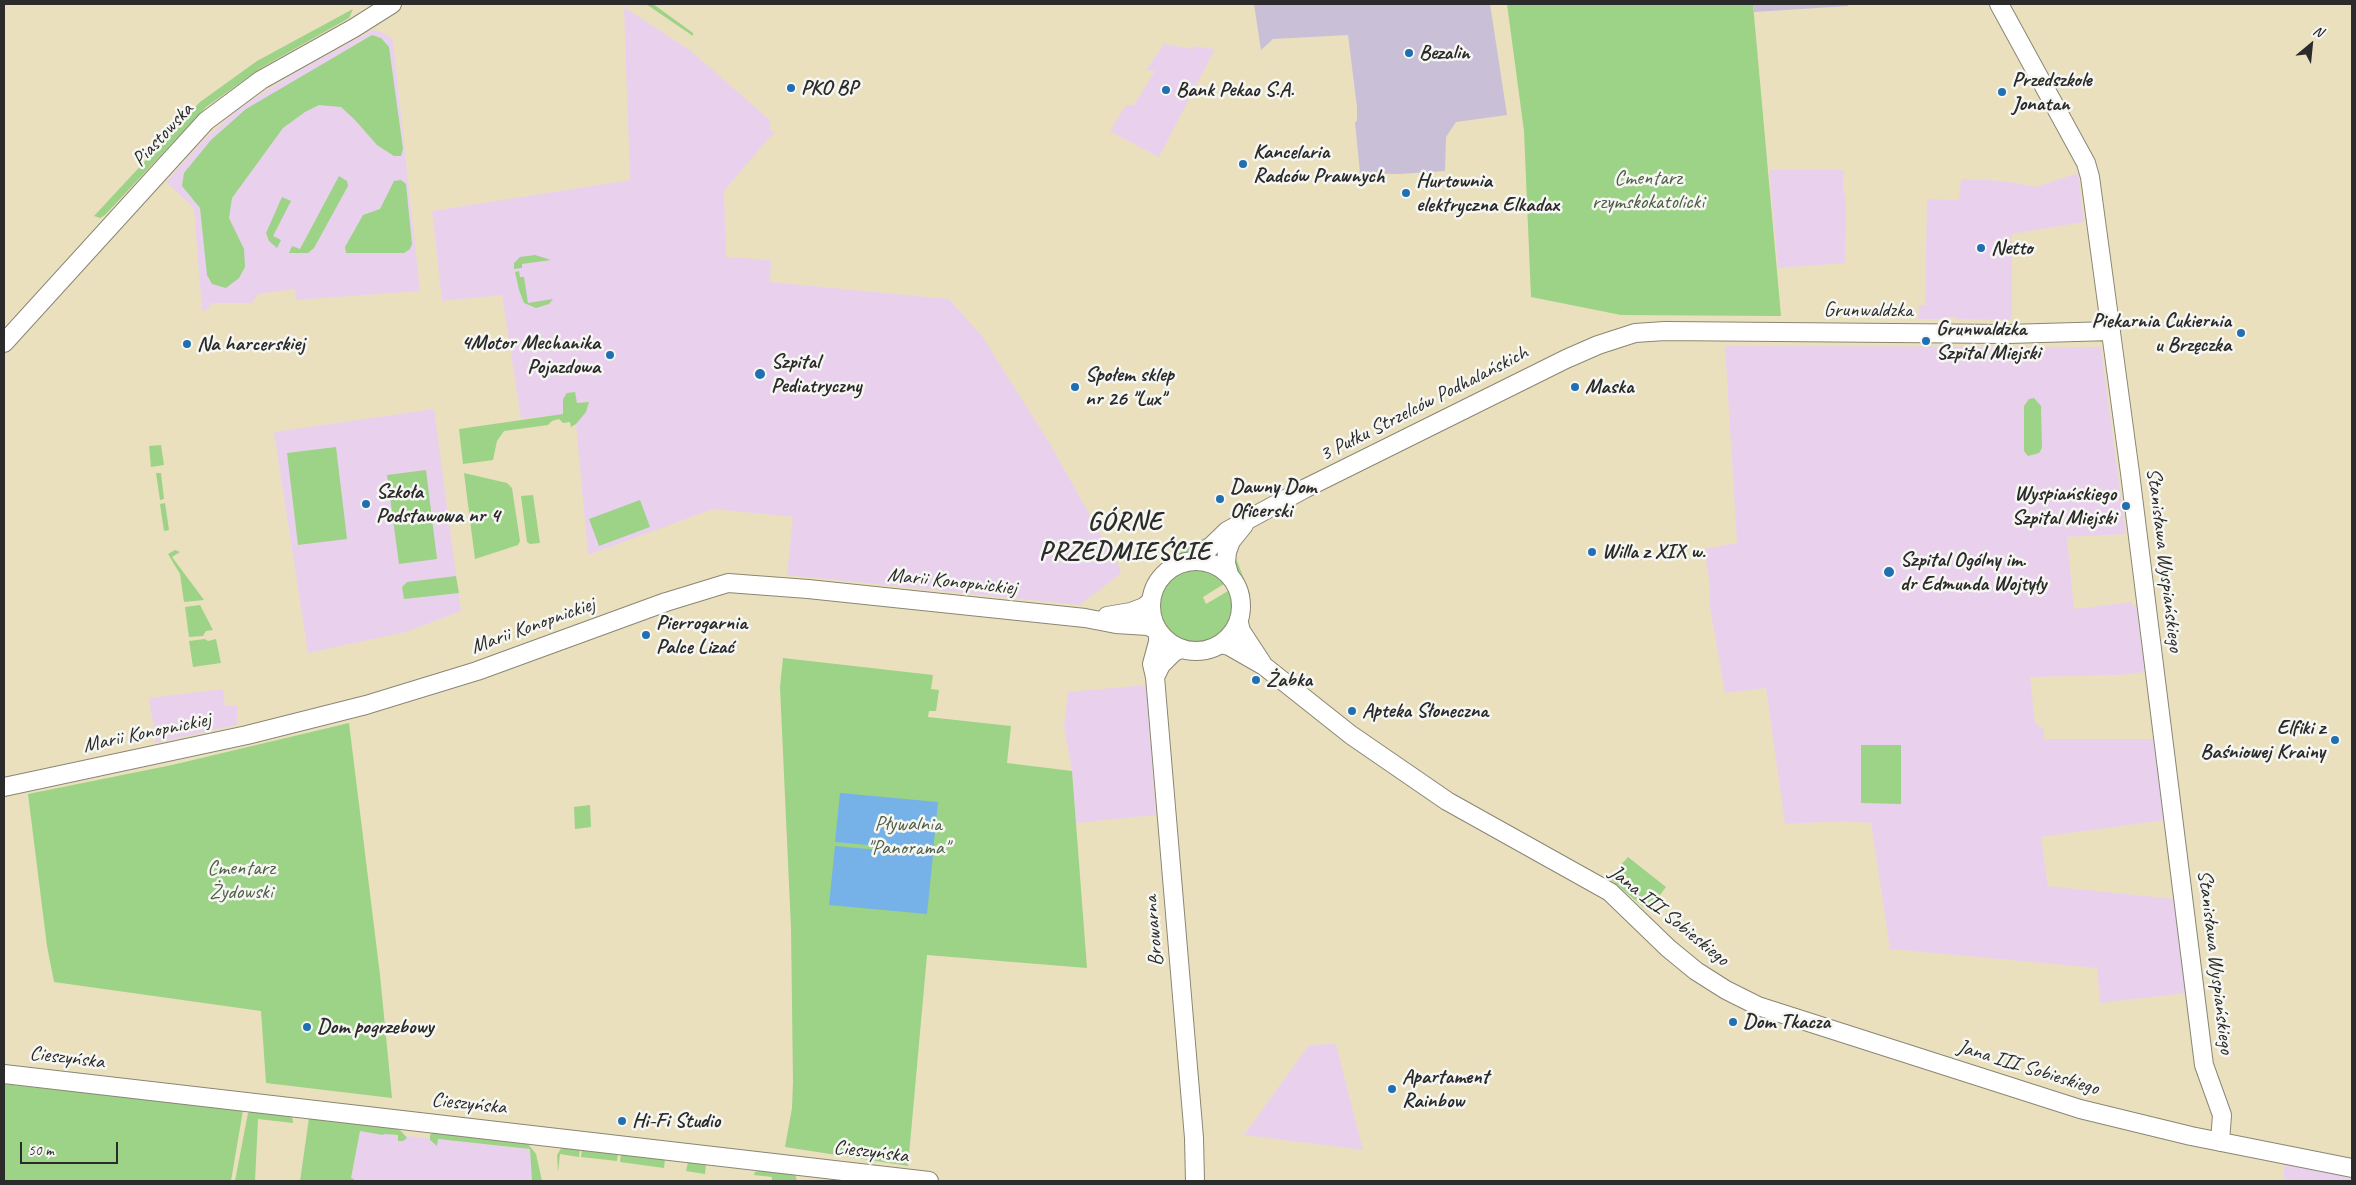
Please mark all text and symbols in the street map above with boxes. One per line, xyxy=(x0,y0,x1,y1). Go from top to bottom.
north arrow xyxy=(2286,20,2336,70)
text: N xyxy=(2310,22,2326,41)
place label: Bezalin xyxy=(1419,40,1470,66)
marker: Bezalin xyxy=(1403,47,1415,59)
place label: Przedszkole Jonatan xyxy=(2012,67,2092,117)
place label: PKO BP xyxy=(801,75,858,101)
place label: Bank Pekao S.A. xyxy=(1176,77,1294,103)
marker: PKO BP xyxy=(785,82,797,94)
marker: Bank Pekao S.A. xyxy=(1160,84,1172,96)
marker: Przedszkole Jonatan xyxy=(1996,86,2008,98)
street label: Piastowska xyxy=(127,98,199,172)
place label: Kancelaria Radców Prawnych xyxy=(1253,139,1385,189)
marker: Kancelaria Radców Prawnych xyxy=(1237,158,1249,170)
park label: Cmentarz rzymskokatolicki xyxy=(1592,165,1704,215)
place label: Hurtownia elektryczna Elkadax xyxy=(1416,168,1559,218)
marker: Hurtownia elektryczna Elkadax xyxy=(1400,187,1412,199)
place label: Netto xyxy=(1991,235,2033,261)
marker: Netto xyxy=(1975,242,1987,254)
street label: Grunwaldzka xyxy=(1824,297,1912,323)
place label: Piekarnia Cukiernia u Brzęczka xyxy=(2091,308,2231,358)
place label: Grunwaldzka Szpital Miejski xyxy=(1936,316,2040,366)
marker: Piekarnia Cukiernia u Brzęczka xyxy=(2235,327,2247,339)
place label: 4Motor Mechanika Pojazdowa xyxy=(461,330,600,380)
place label: Na harcerskiej xyxy=(197,331,305,357)
marker: Grunwaldzka Szpital Miejski xyxy=(1920,335,1932,347)
marker: Na harcerskiej xyxy=(181,338,193,350)
street label: 3 Pułku Strzelców Podhalańskich xyxy=(1316,340,1532,468)
marker: 4Motor Mechanika Pojazdowa xyxy=(604,349,616,361)
place label: Szpital Pediatryczny xyxy=(771,349,861,399)
place label: Społem sklep nr 26 "Lux" xyxy=(1085,362,1174,412)
marker: Szpital Pediatryczny xyxy=(753,367,767,381)
place label: Maska xyxy=(1585,374,1633,400)
marker: Społem sklep nr 26 "Lux" xyxy=(1069,381,1081,393)
marker: Maska xyxy=(1569,381,1581,393)
street label: Stanisława Wyspiańskiego xyxy=(2140,466,2188,654)
place label: Dawny Dom Oficerski xyxy=(1230,474,1316,524)
place label: Szkoła Podstawowa nr 4 xyxy=(376,479,500,529)
place label: Wyspiańskiego Szpital Miejski xyxy=(2012,481,2116,531)
marker: Dawny Dom Oficerski xyxy=(1214,493,1226,505)
marker: Szkoła Podstawowa nr 4 xyxy=(360,498,372,510)
marker: Wyspiańskiego Szpital Miejski xyxy=(2120,500,2132,512)
district label: GÓRNE PRZEDMIEŚCIE xyxy=(1037,506,1213,568)
place label: Willa z XIX w. xyxy=(1602,539,1705,565)
marker: Willa z XIX w. xyxy=(1586,546,1598,558)
place label: Szpital Ogólny im. dr Edmunda Wojtyły xyxy=(1900,547,2046,597)
street label: Marii Konopnickiej xyxy=(886,563,1018,601)
marker: Szpital Ogólny im. dr Edmunda Wojtyły xyxy=(1882,565,1896,579)
street label: Marii Konopnickiej xyxy=(468,592,598,660)
place label: Pierrogarnia Palce Lizać xyxy=(656,610,747,660)
marker: Pierrogarnia Palce Lizać xyxy=(640,629,652,641)
place label: Żabka xyxy=(1266,667,1312,693)
marker: Żabka xyxy=(1250,674,1262,686)
place label: Apteka Słoneczna xyxy=(1362,698,1488,724)
marker: Apteka Słoneczna xyxy=(1346,705,1358,717)
street label: Marii Konopnickiej xyxy=(81,707,213,759)
place label: Elfiki z Baśniowej Krainy xyxy=(2200,715,2325,765)
marker: Elfiki z Baśniowej Krainy xyxy=(2329,734,2341,746)
park label: Pływalnia "Panorama" xyxy=(867,811,949,861)
park label: Cmentarz Żydowski xyxy=(207,855,275,905)
street label: Jana III Sobieskiego xyxy=(1604,860,1734,972)
street label: Stanisława Wyspiańskiego xyxy=(2191,868,2239,1056)
street label: Browarna xyxy=(1138,895,1170,967)
place label: Dom Tkacza xyxy=(1743,1009,1830,1035)
place label: Dom pogrzebowy xyxy=(317,1014,433,1040)
marker: Dom Tkacza xyxy=(1727,1016,1739,1028)
marker: Dom pogrzebowy xyxy=(301,1021,313,1033)
street label: Jana III Sobieskiego xyxy=(1954,1034,2102,1102)
street label: Cieszyńska xyxy=(28,1041,106,1075)
place label: Apartament Rainbow xyxy=(1402,1064,1489,1114)
marker: Apartament Rainbow xyxy=(1386,1083,1398,1095)
street label: Cieszyńska xyxy=(430,1088,508,1120)
place label: Hi-Fi Studio xyxy=(632,1108,720,1134)
marker: Hi-Fi Studio xyxy=(616,1115,628,1127)
scale bar xyxy=(22,1132,120,1164)
street label: Cieszyńska xyxy=(832,1135,910,1169)
text: 50 m xyxy=(28,1141,54,1160)

